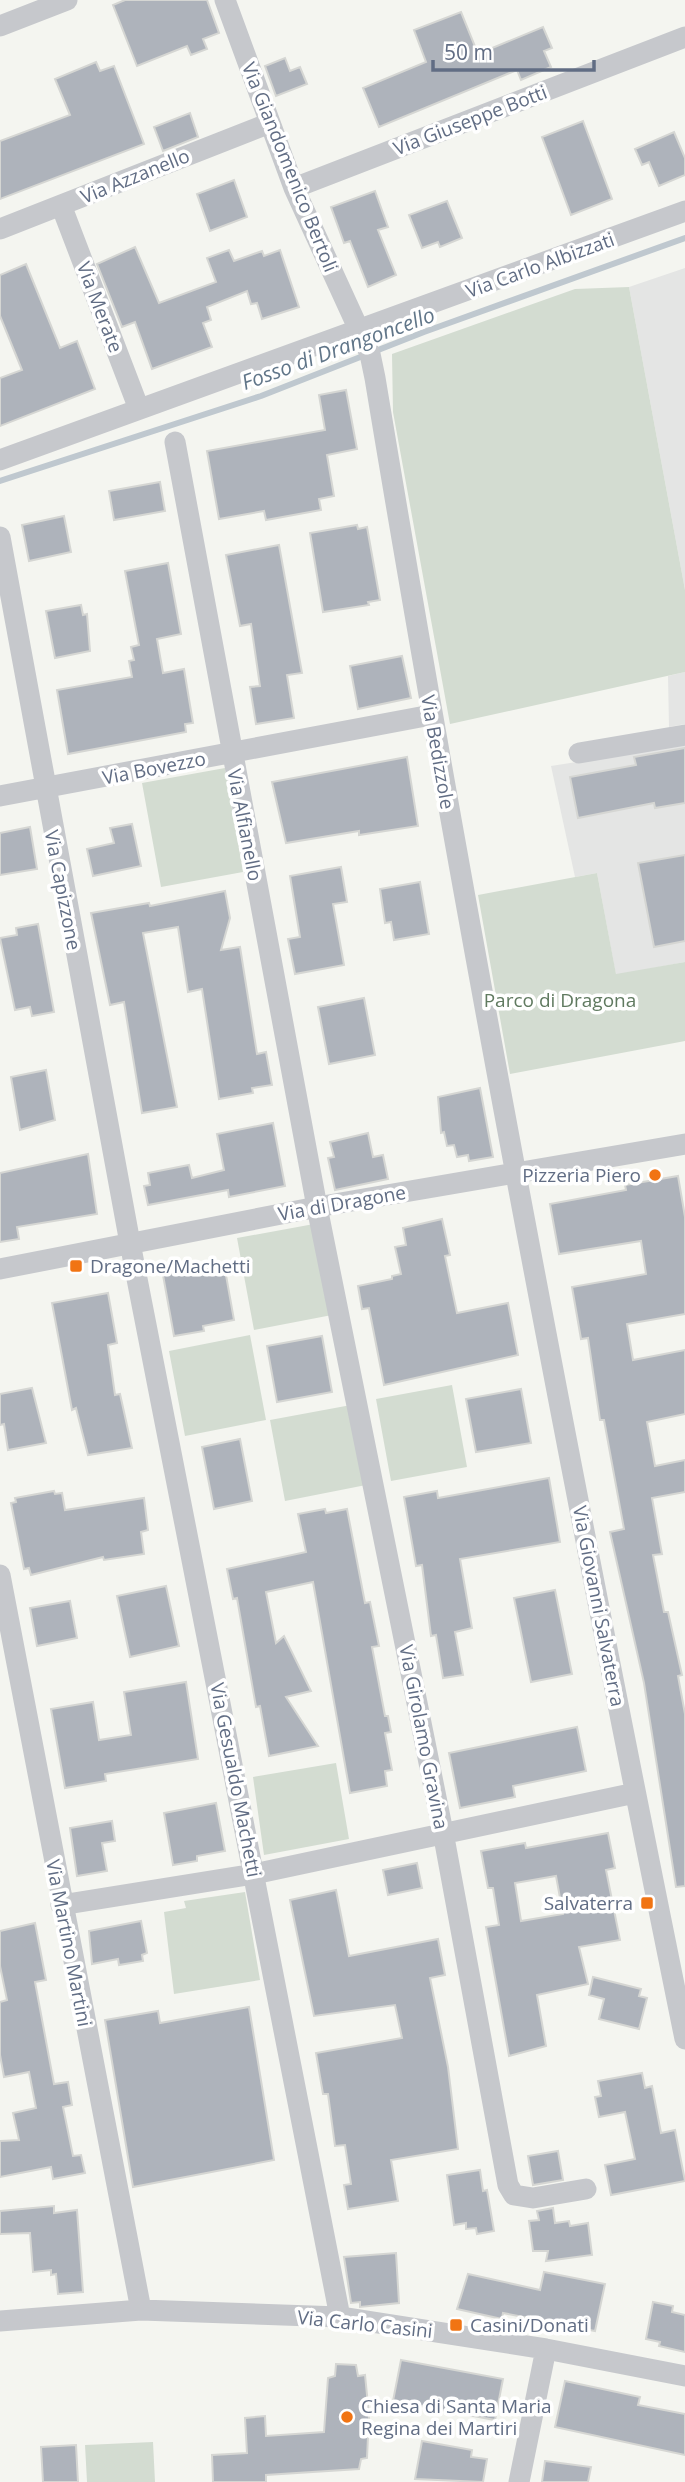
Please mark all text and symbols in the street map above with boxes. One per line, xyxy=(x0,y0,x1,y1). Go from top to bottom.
scale bar xyxy=(433,28,594,72)
text: 50 m xyxy=(444,38,493,66)
street label: Via Giandomenico Bertoli xyxy=(236,58,344,276)
street label: Via Giuseppe Botti xyxy=(389,79,551,161)
street label: Via Azzanello xyxy=(77,142,193,210)
street label: Via Carlo Albizzati xyxy=(462,226,618,304)
street label: Via Merate xyxy=(71,258,129,356)
water label: Fosso di Drangoncello xyxy=(238,300,438,396)
street label: Via Bedizzole xyxy=(415,693,461,811)
street label: Via Bovezzo xyxy=(100,745,208,791)
street label: Via Alfianello xyxy=(221,767,269,883)
street label: Via Capizzone xyxy=(39,828,87,952)
park label: Parco di Dragona xyxy=(484,987,636,1013)
place label: Pizzeria Piero xyxy=(522,1162,641,1188)
marker: Pizzeria Piero xyxy=(647,1167,663,1183)
street label: Via di Dragone xyxy=(276,1179,408,1227)
place label: Dragone/Machetti xyxy=(90,1253,251,1279)
marker: Dragone/Machetti xyxy=(68,1258,84,1274)
street label: Via Giovanni Salvaterra xyxy=(567,1503,631,1709)
street label: Via Girolamo Gravina xyxy=(393,1643,455,1831)
street label: Via Gesualdo Machetti xyxy=(204,1681,268,1879)
street label: Via Martino Martini xyxy=(40,1857,98,2029)
place label: Salvaterra xyxy=(544,1890,633,1916)
marker: Salvaterra xyxy=(639,1895,655,1911)
street label: Via Carlo Casini xyxy=(296,2304,434,2344)
place label: Casini/Donati xyxy=(470,2312,589,2338)
marker: Casini/Donati xyxy=(448,2317,464,2333)
place label: Chiesa di Santa Maria Regina dei Martiri xyxy=(361,2393,552,2441)
marker: Chiesa di Santa Maria Regina dei Martiri xyxy=(339,2409,355,2425)

